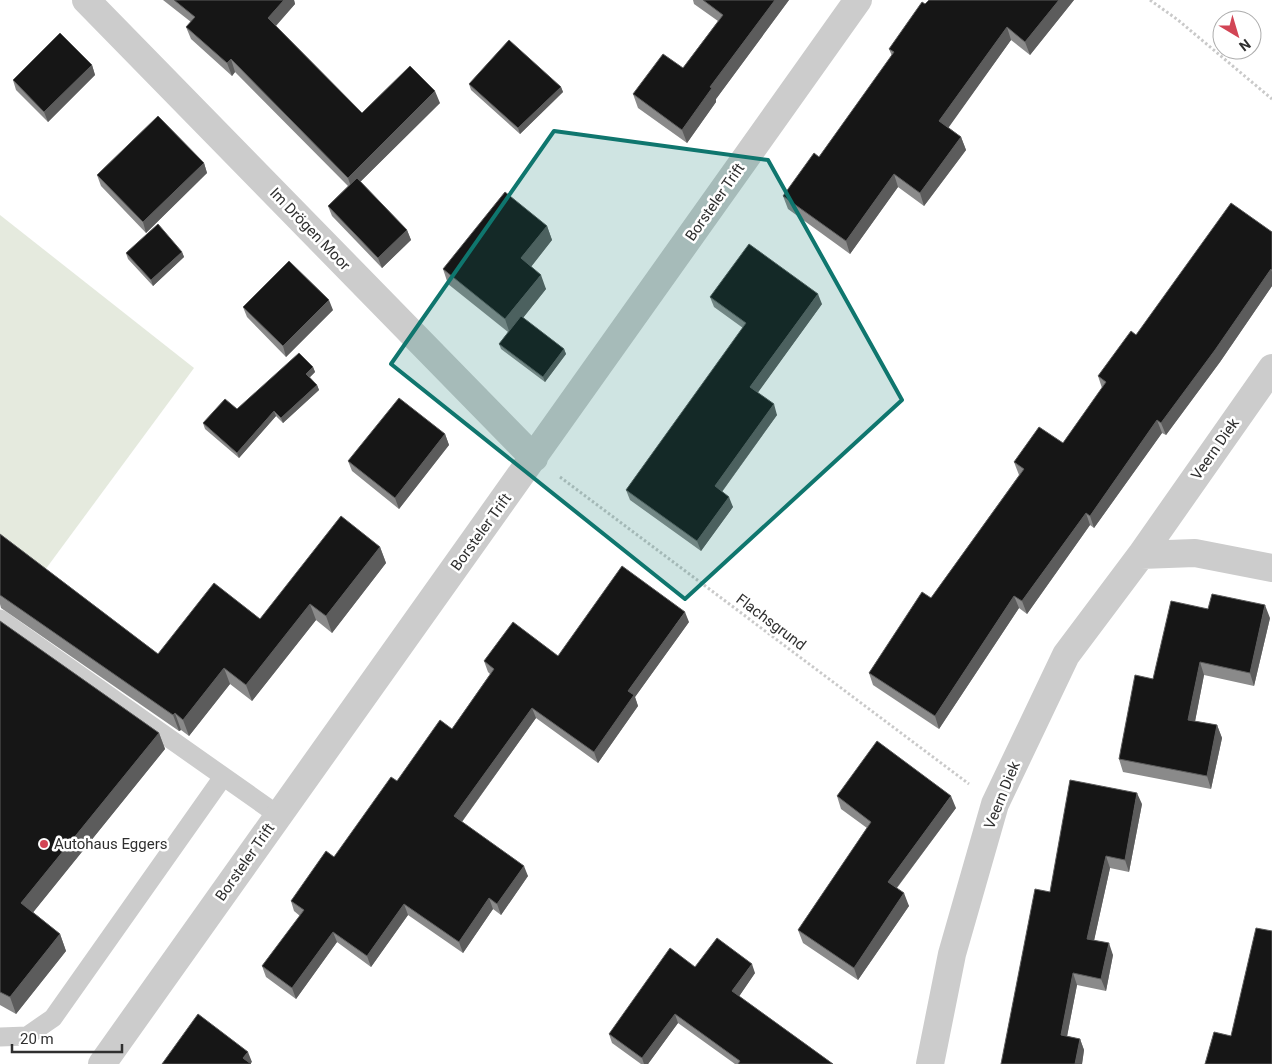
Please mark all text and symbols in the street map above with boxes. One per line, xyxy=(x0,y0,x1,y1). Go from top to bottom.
north arrow xyxy=(1212,10,1262,60)
text: N xyxy=(1236,36,1254,55)
street label: Borsteler Trift xyxy=(682,160,749,244)
street label: Im Drögen Moor xyxy=(266,184,354,274)
street label: Veern Diek xyxy=(1187,414,1243,483)
street label: Borsteler Trift xyxy=(447,490,515,574)
street label: Flachsgrund xyxy=(733,590,809,654)
street label: Veern Diek xyxy=(980,758,1024,831)
street label: Borsteler Trift xyxy=(212,820,279,904)
place label: Autohaus Eggers xyxy=(54,835,167,853)
marker: Autohaus Eggers xyxy=(38,838,50,850)
scale bar xyxy=(12,1022,122,1054)
text: 20 m xyxy=(20,1030,54,1048)

